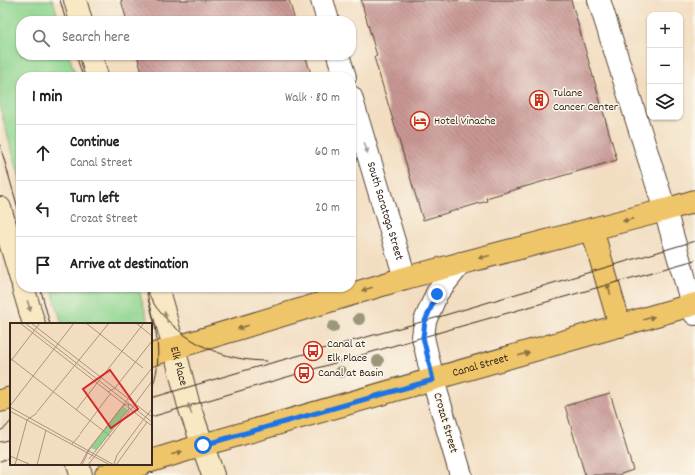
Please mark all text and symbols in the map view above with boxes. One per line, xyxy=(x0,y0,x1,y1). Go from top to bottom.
map controls xyxy=(647,12,683,120)
button: + xyxy=(647,12,683,48)
search box xyxy=(16,16,356,60)
icon: search xyxy=(30,27,52,49)
text: Search here xyxy=(62,27,130,49)
button: − xyxy=(647,48,683,84)
button: layers xyxy=(647,84,683,120)
place label: Tulane Cancer Center xyxy=(553,85,619,116)
text: 1 min xyxy=(32,86,62,110)
text: Walk · 80 m xyxy=(285,89,340,108)
building icon: Tulane Cancer Center xyxy=(528,89,550,111)
hotel icon: Hotel Vinache xyxy=(409,110,431,132)
place label: Hotel Vinache xyxy=(434,113,496,130)
text: Continue xyxy=(70,132,119,154)
icon: ahead xyxy=(32,142,54,164)
text: 60 m xyxy=(315,143,340,162)
one-way arrow xyxy=(363,143,369,155)
text: Canal Street xyxy=(70,154,132,173)
street label: South Saratoga Street xyxy=(362,160,408,263)
text: Turn left xyxy=(70,188,119,210)
icon: left xyxy=(32,198,54,220)
text: 20 m xyxy=(315,199,340,218)
text: Crozat Street xyxy=(70,210,137,229)
one-way arrow xyxy=(621,217,633,223)
icon: arrive xyxy=(32,254,54,276)
text: Arrive at destination xyxy=(70,254,188,276)
one-way arrow xyxy=(478,255,491,261)
one-way arrow xyxy=(606,282,612,294)
route end xyxy=(428,285,446,303)
one-way arrow xyxy=(361,286,373,292)
one-way arrow xyxy=(26,300,32,312)
one-way arrow xyxy=(163,311,169,323)
one-way arrow xyxy=(643,315,655,321)
inset map xyxy=(10,323,152,465)
one-way arrow xyxy=(236,324,248,330)
place label: Canal at Elk Place xyxy=(327,336,367,367)
bus stop icon: Canal at Elk Place xyxy=(302,340,324,362)
street label: Elk Place xyxy=(165,345,192,388)
street label: Canal Street xyxy=(450,349,511,382)
one-way arrow xyxy=(518,351,530,357)
bus stop icon: Canal at Basin xyxy=(293,362,315,384)
place label: Canal at Basin xyxy=(318,365,384,382)
street label: Crozat Street xyxy=(428,391,462,456)
one-way arrow xyxy=(187,402,193,414)
route start xyxy=(194,436,212,454)
one-way arrow xyxy=(171,450,183,456)

